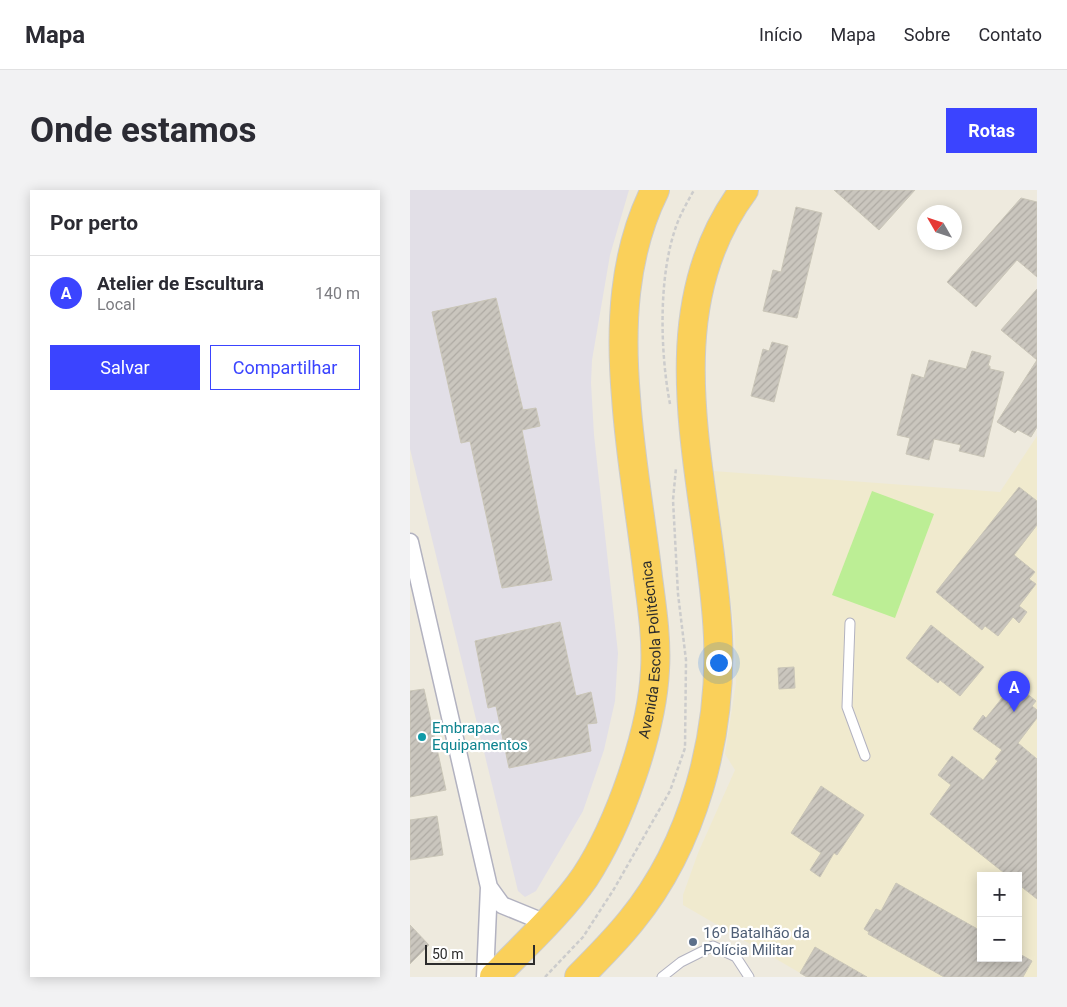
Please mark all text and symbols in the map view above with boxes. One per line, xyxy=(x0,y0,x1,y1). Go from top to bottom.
text: Mapa xyxy=(25,21,85,49)
text: Início xyxy=(759,24,802,45)
text: Mapa xyxy=(830,24,876,45)
text: Sobre xyxy=(904,24,950,45)
text: Contato xyxy=(978,24,1042,45)
button: Rotas xyxy=(946,108,1037,153)
text: Onde estamos xyxy=(30,110,257,151)
north arrow xyxy=(917,205,962,250)
text: Por perto xyxy=(50,211,138,235)
text: Atelier de Escultura xyxy=(97,272,264,295)
text: A xyxy=(61,284,71,303)
text: 140 m xyxy=(315,284,360,303)
text: Local xyxy=(97,295,136,314)
button: Salvar xyxy=(50,345,200,390)
button: Compartilhar xyxy=(210,345,360,390)
street label: Avenida Escola Politécnica xyxy=(635,560,664,740)
your location xyxy=(706,650,732,676)
pin: A xyxy=(998,671,1030,712)
place label: Embrapac Equipamentos xyxy=(432,719,528,754)
marker: Embrapac Equipamentos xyxy=(416,731,428,743)
map controls xyxy=(977,872,1022,962)
button: + xyxy=(977,872,1022,917)
button: − xyxy=(977,917,1022,962)
place label: 16º Batalhão da Polícia Militar xyxy=(703,924,810,959)
marker: 16º Batalhão da Polícia Militar xyxy=(687,936,699,948)
scale bar xyxy=(425,942,535,965)
text: 50 m xyxy=(432,946,464,962)

